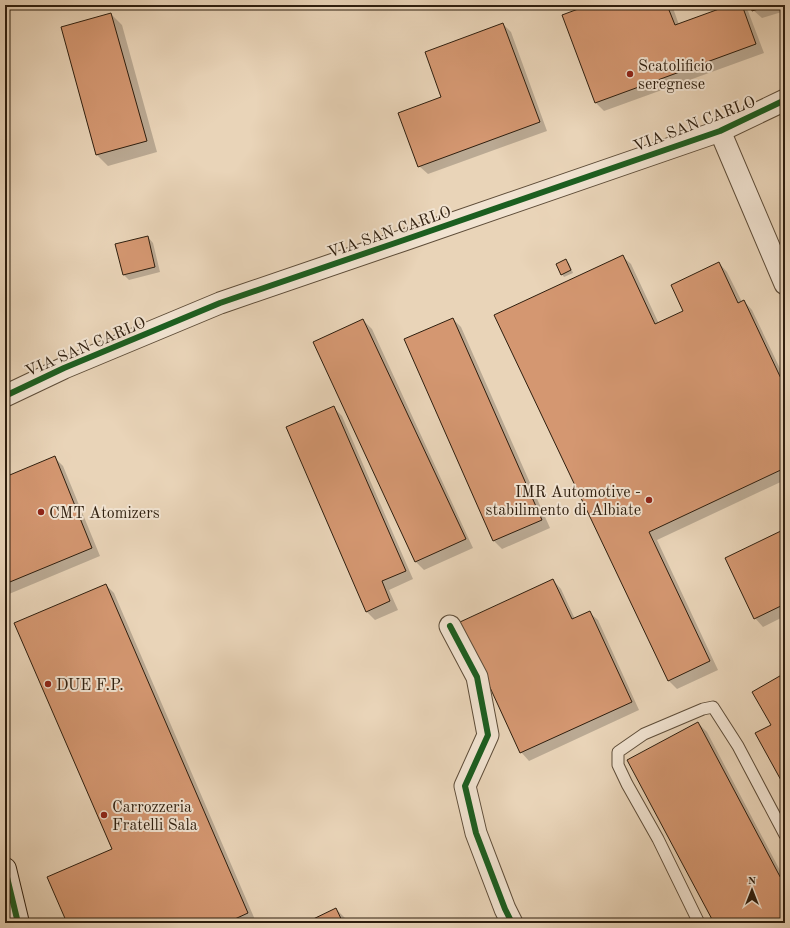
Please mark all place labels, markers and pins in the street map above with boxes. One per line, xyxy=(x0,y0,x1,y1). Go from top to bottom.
place label: Scatolificio seregnese xyxy=(638,59,713,93)
marker: Scatolificio seregnese xyxy=(625,69,635,79)
place label: IMR Automotive - stabilimento di Albiate xyxy=(486,485,641,519)
marker: IMR Automotive - stabilimento di Albiate xyxy=(644,495,654,505)
place label: CMT Atomizers xyxy=(49,506,160,522)
marker: CMT Atomizers xyxy=(36,507,46,517)
place label: DUE F.P. xyxy=(56,678,124,694)
marker: DUE F.P. xyxy=(43,679,53,689)
place label: Carrozzeria Fratelli Sala xyxy=(112,800,198,834)
marker: Carrozzeria Fratelli Sala xyxy=(99,810,109,820)

